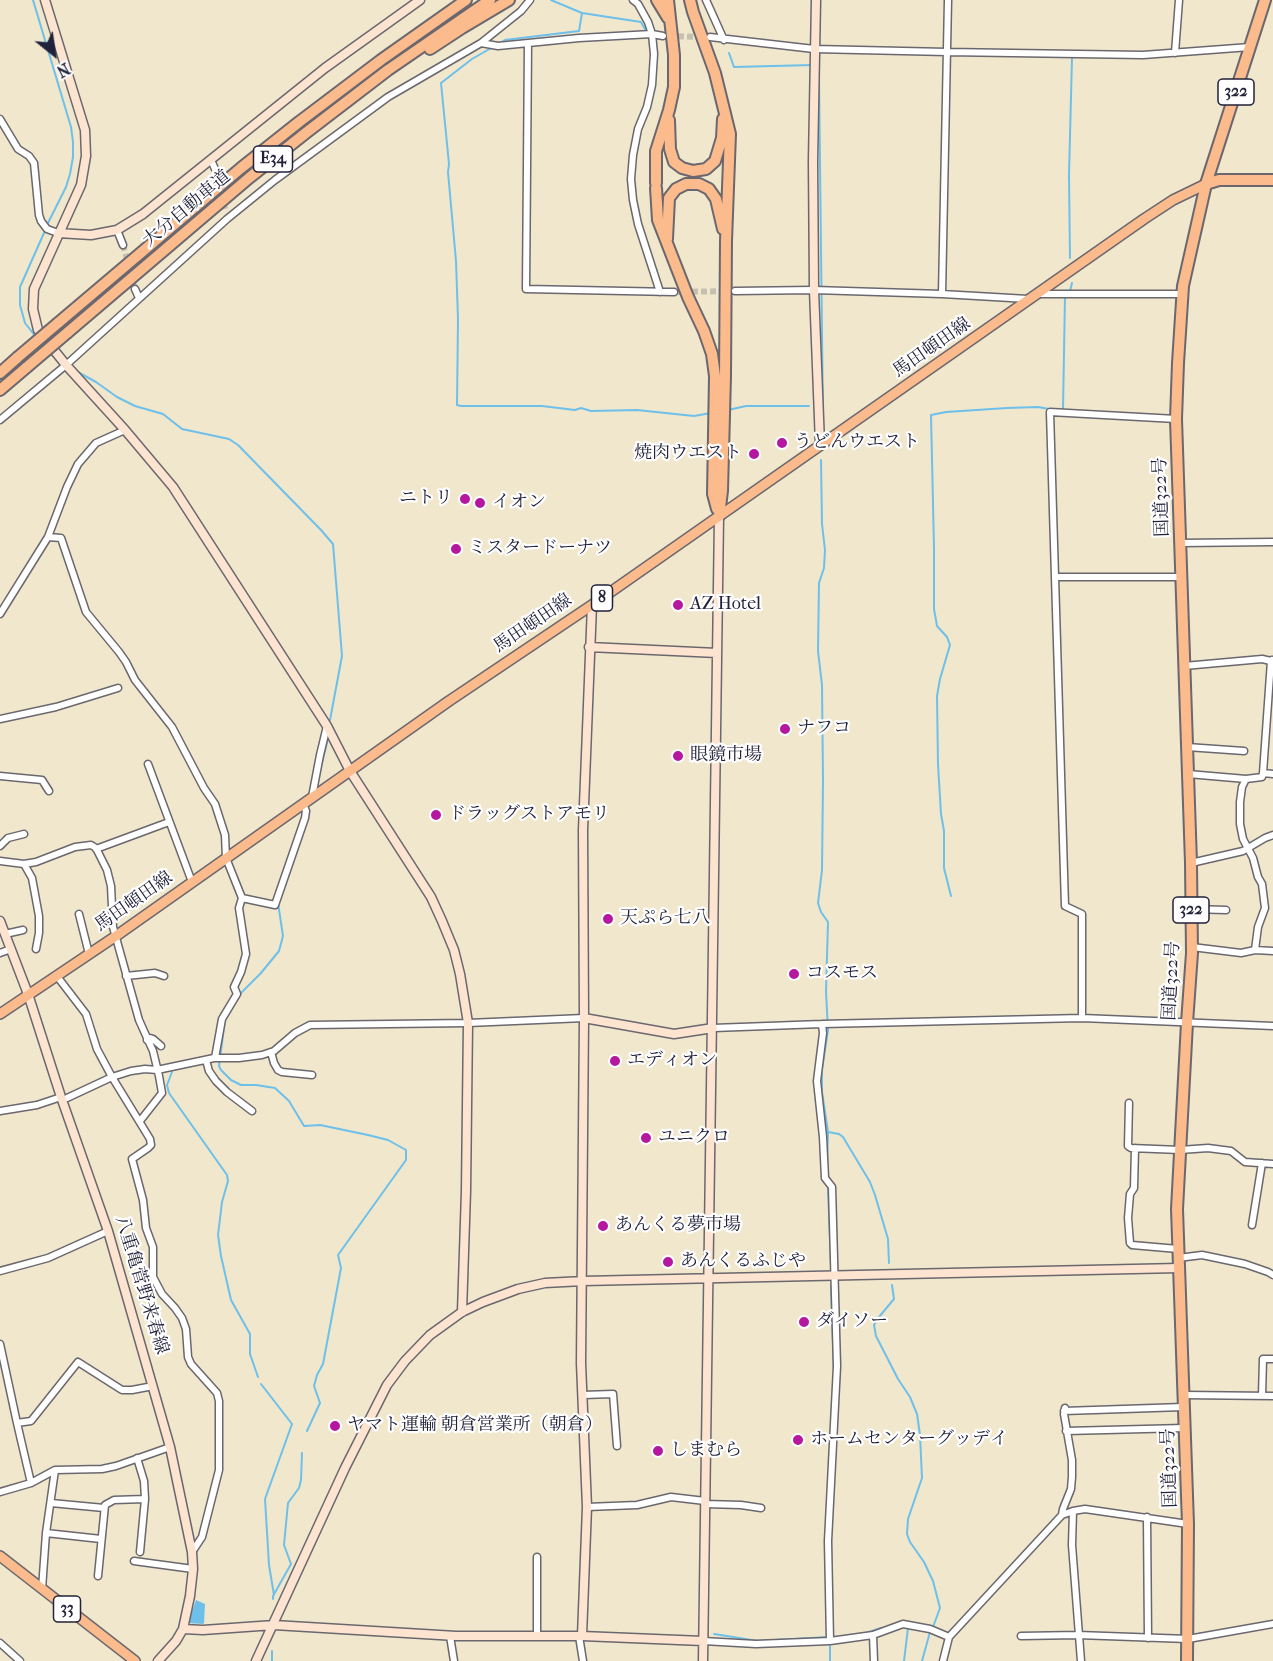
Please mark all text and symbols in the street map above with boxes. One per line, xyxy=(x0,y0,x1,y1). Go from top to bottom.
north arrow xyxy=(24,24,84,84)
text: N xyxy=(53,59,73,81)
road number: 322 xyxy=(1218,79,1254,105)
road number: E34 xyxy=(254,146,292,172)
street label: 大分自動車道 xyxy=(139,166,235,252)
street label: 馬田頓田線 xyxy=(889,313,975,383)
place label: うどんウエスト xyxy=(794,432,920,454)
marker: うどんウエスト xyxy=(775,436,789,450)
place label: 焼肉ウエスト xyxy=(634,443,742,465)
marker: 焼肉ウエスト xyxy=(747,447,761,461)
street label: 国道322号 xyxy=(1150,457,1174,537)
place label: ニトリ xyxy=(399,488,453,510)
marker: ニトリ xyxy=(458,492,472,506)
place label: イオン xyxy=(492,492,546,514)
marker: イオン xyxy=(473,496,487,510)
place label: ミスタードーナツ xyxy=(468,538,612,560)
marker: ミスタードーナツ xyxy=(449,542,463,556)
road number: 8 xyxy=(592,585,612,611)
street label: 馬田頓田線 xyxy=(490,590,576,658)
place label: AZ Hotel xyxy=(690,594,761,616)
marker: AZ Hotel xyxy=(671,598,685,612)
place label: ナフコ xyxy=(797,718,851,740)
marker: ナフコ xyxy=(778,722,792,736)
place label: 眼鏡市場 xyxy=(690,745,762,767)
marker: 眼鏡市場 xyxy=(671,749,685,763)
place label: ドラッグストアモリ xyxy=(448,804,610,826)
marker: ドラッグストアモリ xyxy=(429,808,443,822)
street label: 馬田頓田線 xyxy=(91,867,177,937)
road number: 322 xyxy=(1173,897,1209,923)
place label: 天ぷら七八 xyxy=(620,908,710,930)
marker: 天ぷら七八 xyxy=(601,912,615,926)
street label: 国道322号 xyxy=(1159,941,1185,1021)
place label: コスモス xyxy=(806,963,878,985)
marker: コスモス xyxy=(787,967,801,981)
place label: エディオン xyxy=(627,1050,717,1072)
marker: エディオン xyxy=(608,1054,622,1068)
place label: ユニクロ xyxy=(658,1127,730,1149)
marker: ユニクロ xyxy=(639,1131,653,1145)
street label: 八重亀菅野来春線 xyxy=(110,1213,172,1357)
place label: あんくる夢市場 xyxy=(615,1215,741,1237)
marker: あんくる夢市場 xyxy=(596,1219,610,1233)
place label: あんくるふじや xyxy=(680,1251,806,1273)
marker: あんくるふじや xyxy=(661,1255,675,1269)
place label: ダイソー xyxy=(816,1311,888,1333)
marker: ダイソー xyxy=(797,1315,811,1329)
place label: ヤマト運輸 朝倉営業所（朝倉） xyxy=(347,1415,603,1437)
marker: ヤマト運輸 朝倉営業所（朝倉） xyxy=(328,1419,342,1433)
street label: 国道322号 xyxy=(1158,1428,1182,1508)
place label: ホームセンターグッデイ xyxy=(810,1429,1008,1451)
marker: ホームセンターグッデイ xyxy=(791,1433,805,1447)
place label: しまむら xyxy=(670,1440,742,1462)
marker: しまむら xyxy=(651,1444,665,1458)
road number: 33 xyxy=(54,1596,80,1622)

